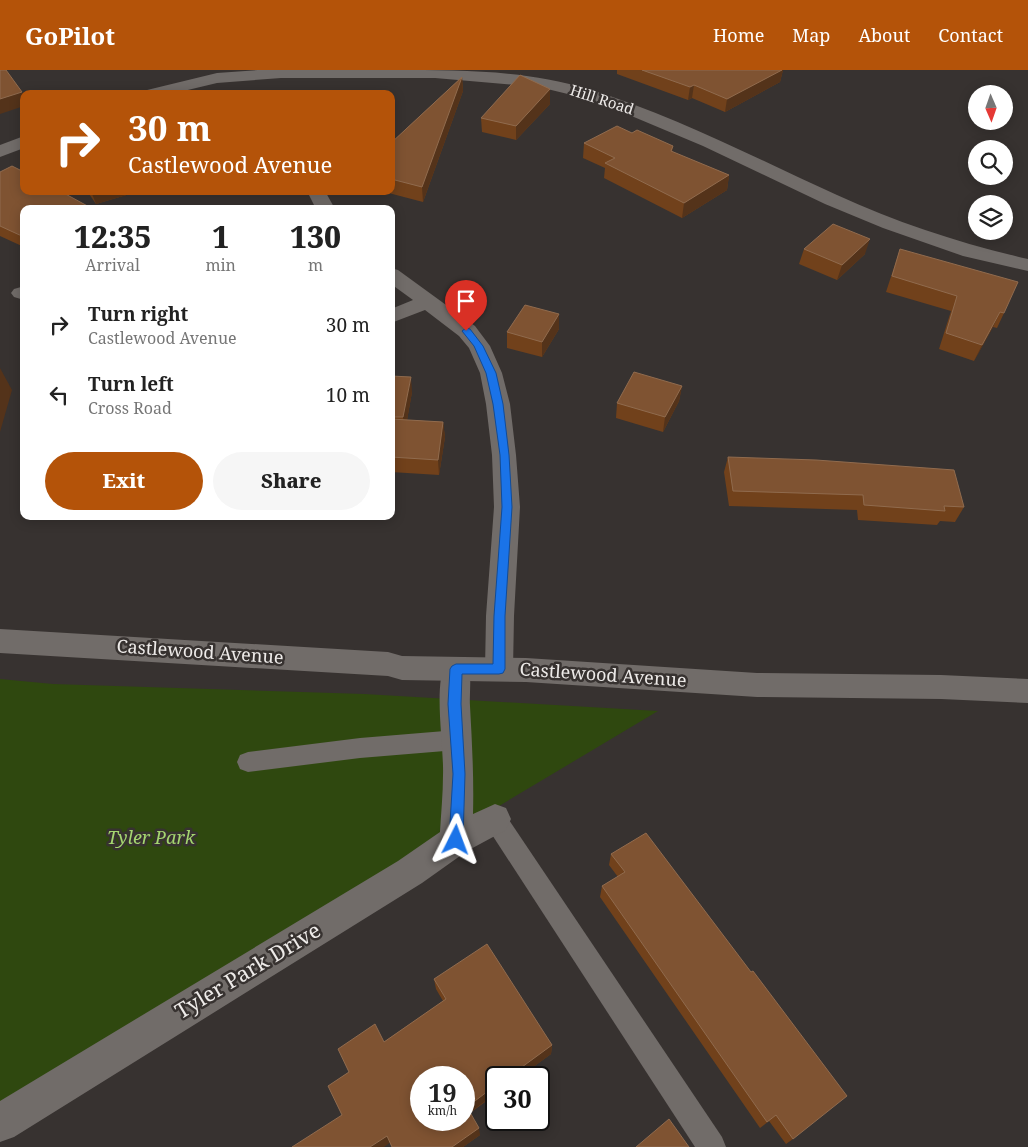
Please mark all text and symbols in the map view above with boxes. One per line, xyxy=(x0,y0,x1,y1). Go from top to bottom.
text: GoPilot xyxy=(25,19,115,52)
text: Home xyxy=(713,23,764,47)
text: Map xyxy=(792,23,830,47)
text: About xyxy=(858,23,910,47)
text: Contact xyxy=(938,23,1003,47)
street label: Hill Road xyxy=(568,79,637,119)
north arrow xyxy=(968,85,1012,130)
map controls xyxy=(968,85,1013,240)
text: 30 m xyxy=(128,104,211,151)
icon: right xyxy=(45,110,110,175)
button: search xyxy=(968,140,1013,185)
text: Castlewood Avenue xyxy=(128,149,332,179)
button: layers xyxy=(968,195,1013,240)
text: 12:35 xyxy=(74,216,151,257)
text: 1 xyxy=(212,216,229,257)
text: 130 xyxy=(290,216,341,257)
text: Arrival xyxy=(85,254,140,276)
text: min xyxy=(205,254,236,276)
text: m xyxy=(308,254,323,276)
pin xyxy=(445,280,487,331)
icon: arrive xyxy=(452,287,480,315)
text: Turn right xyxy=(88,301,188,327)
icon: right xyxy=(45,311,73,339)
text: 30 m xyxy=(326,312,370,338)
text: Castlewood Avenue xyxy=(88,327,237,349)
text: Turn left xyxy=(88,371,174,397)
icon: left xyxy=(45,381,73,409)
text: 10 m xyxy=(326,382,370,408)
text: Cross Road xyxy=(88,397,172,419)
button: Exit xyxy=(45,452,203,510)
button: Share xyxy=(213,452,370,510)
street label: Castlewood Avenue xyxy=(116,633,284,669)
street label: Castlewood Avenue xyxy=(519,656,687,692)
position arrow xyxy=(429,813,481,865)
park label: Tyler Park xyxy=(107,825,196,849)
street label: Tyler Park Drive xyxy=(169,916,326,1025)
speed limit sign: 30 xyxy=(485,1066,550,1131)
text: 19 xyxy=(428,1075,457,1109)
text: km/h xyxy=(428,1102,457,1119)

